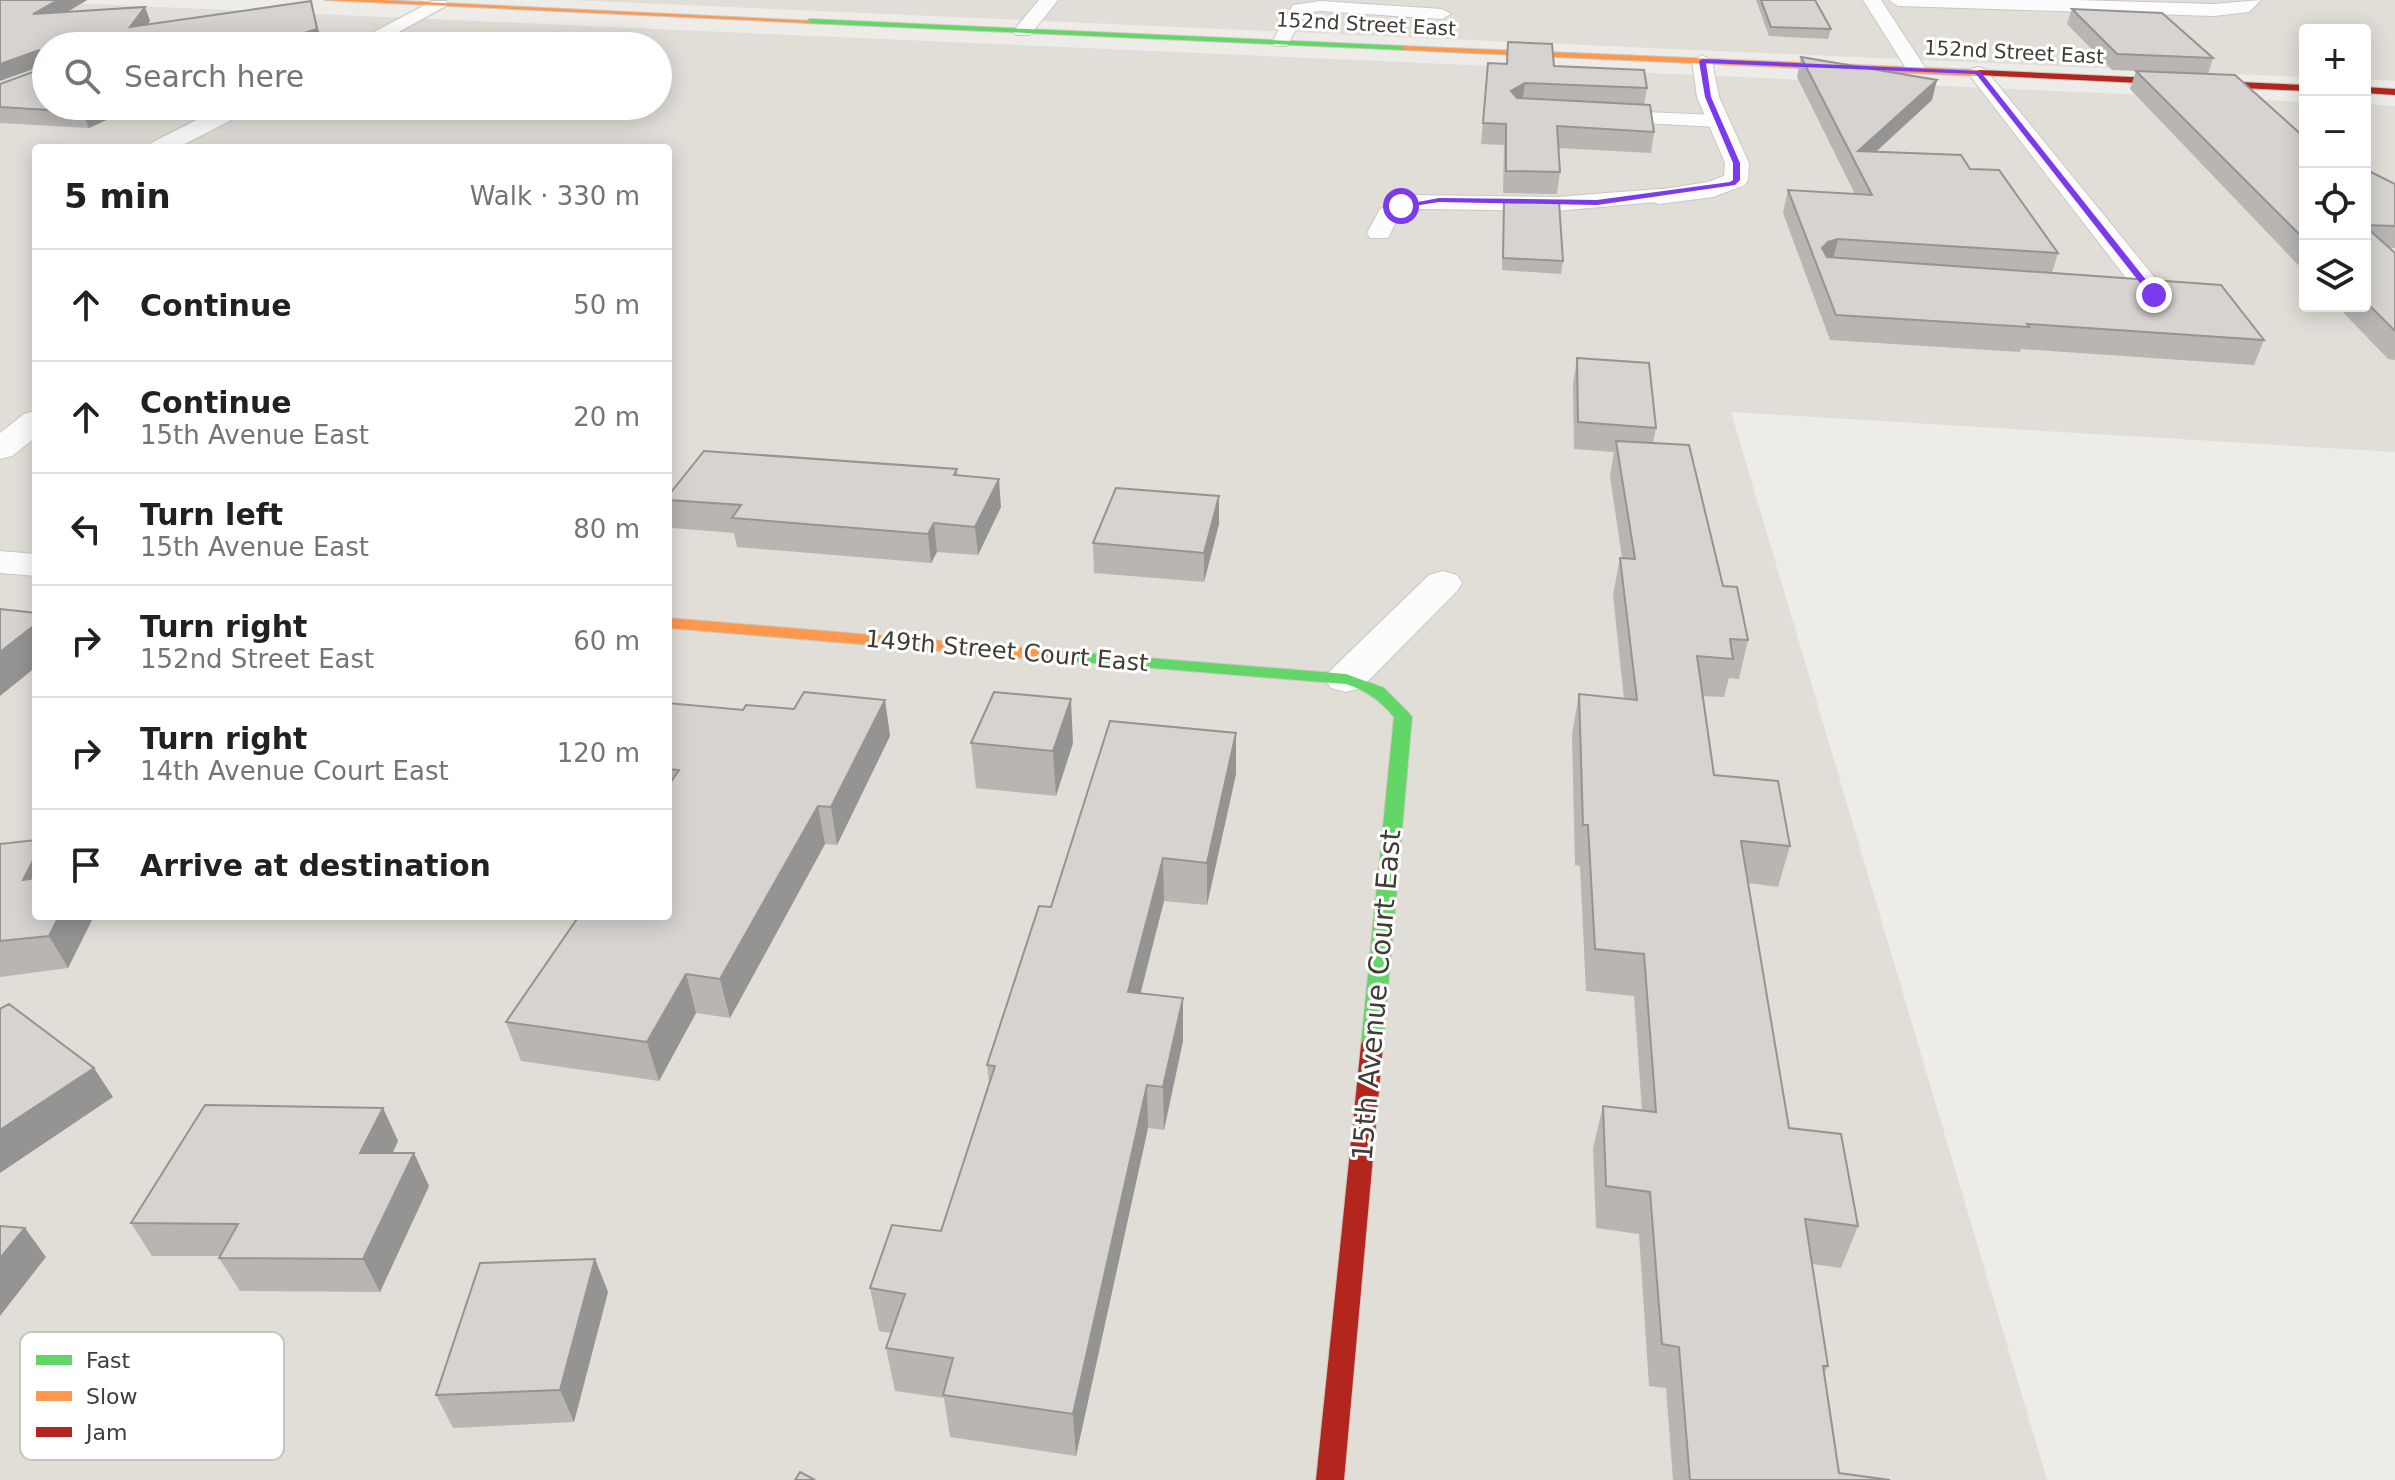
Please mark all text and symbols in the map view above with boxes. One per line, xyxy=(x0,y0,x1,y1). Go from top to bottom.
street label: 152nd Street East xyxy=(1275,7,1457,41)
map controls xyxy=(2299,24,2371,312)
button: + xyxy=(2299,24,2371,96)
search box xyxy=(32,32,672,120)
street label: 152nd Street East xyxy=(1923,35,2105,69)
icon: search xyxy=(60,54,104,98)
text: Search here xyxy=(124,59,304,94)
button: − xyxy=(2299,96,2371,168)
button: locate xyxy=(2299,168,2371,240)
text: 5 min xyxy=(64,176,171,216)
text: Walk · 330 m xyxy=(470,181,640,211)
route start xyxy=(1383,188,1419,224)
button: layers xyxy=(2299,240,2371,312)
route end xyxy=(2136,277,2172,313)
icon: ahead xyxy=(64,283,108,327)
text: Continue xyxy=(140,288,292,323)
text: 50 m xyxy=(573,290,640,320)
text: Continue xyxy=(140,385,292,420)
icon: ahead xyxy=(64,395,108,439)
text: 20 m xyxy=(573,402,640,432)
text: 15th Avenue East xyxy=(140,420,369,450)
text: Turn left xyxy=(140,497,283,532)
icon: left xyxy=(64,507,108,551)
text: 80 m xyxy=(573,514,640,544)
text: 15th Avenue East xyxy=(140,532,369,562)
text: Turn right xyxy=(140,609,307,644)
icon: right xyxy=(64,619,108,663)
street label: 149th Street Court East xyxy=(864,625,1150,677)
text: 60 m xyxy=(573,626,640,656)
text: 152nd Street East xyxy=(140,644,374,674)
text: Turn right xyxy=(140,721,307,756)
icon: right xyxy=(64,731,108,775)
text: 120 m xyxy=(557,738,640,768)
text: 14th Avenue Court East xyxy=(140,756,449,786)
street label: 15th Avenue Court East xyxy=(1346,828,1407,1162)
icon: arrive xyxy=(64,843,108,887)
text: Arrive at destination xyxy=(140,848,491,883)
legend xyxy=(20,1332,284,1460)
text: Fast xyxy=(86,1348,131,1373)
text: Slow xyxy=(86,1384,138,1409)
text: Jam xyxy=(84,1420,127,1445)

